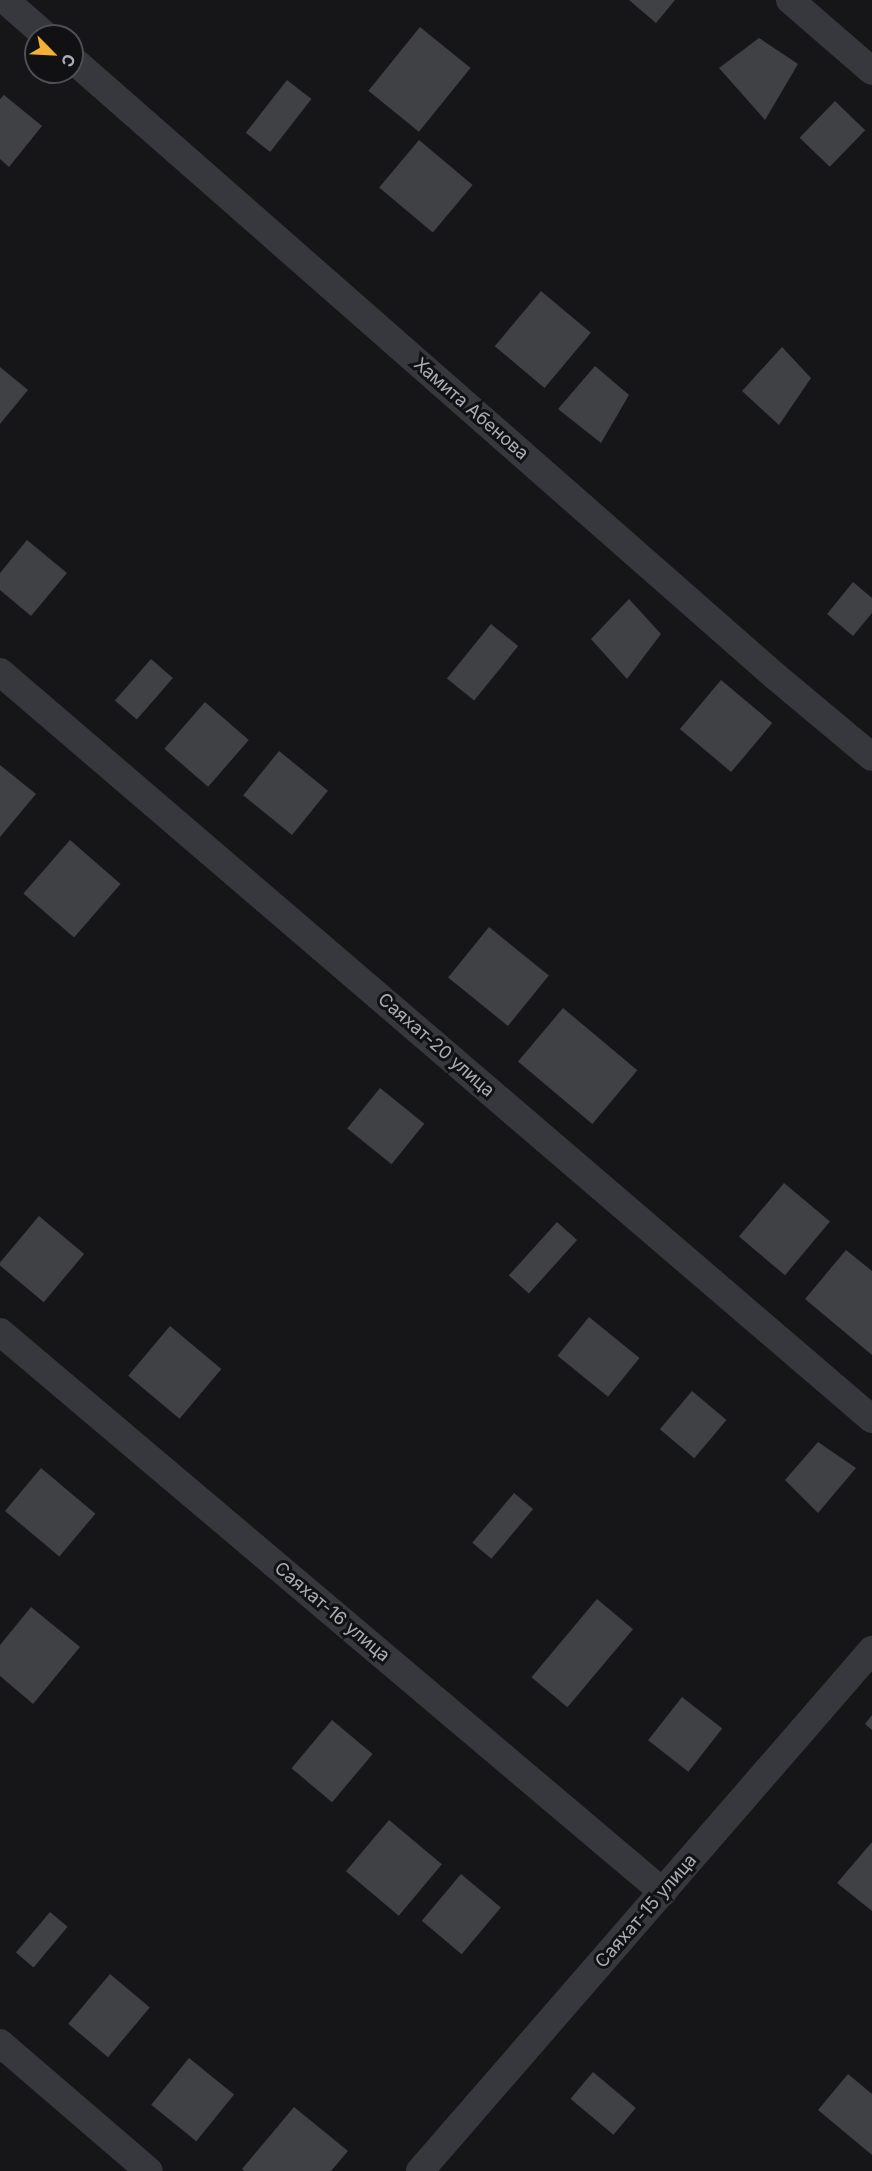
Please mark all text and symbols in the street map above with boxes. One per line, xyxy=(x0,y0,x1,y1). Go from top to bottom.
north arrow xyxy=(24,24,84,84)
text: С xyxy=(57,51,80,70)
street label: Хамита Абенова xyxy=(409,353,533,465)
street label: Саяхат-20 улица xyxy=(373,989,499,1101)
street label: Саяхат-16 улица xyxy=(270,1558,394,1666)
street label: Саяхат-15 улица xyxy=(591,1850,701,1972)

